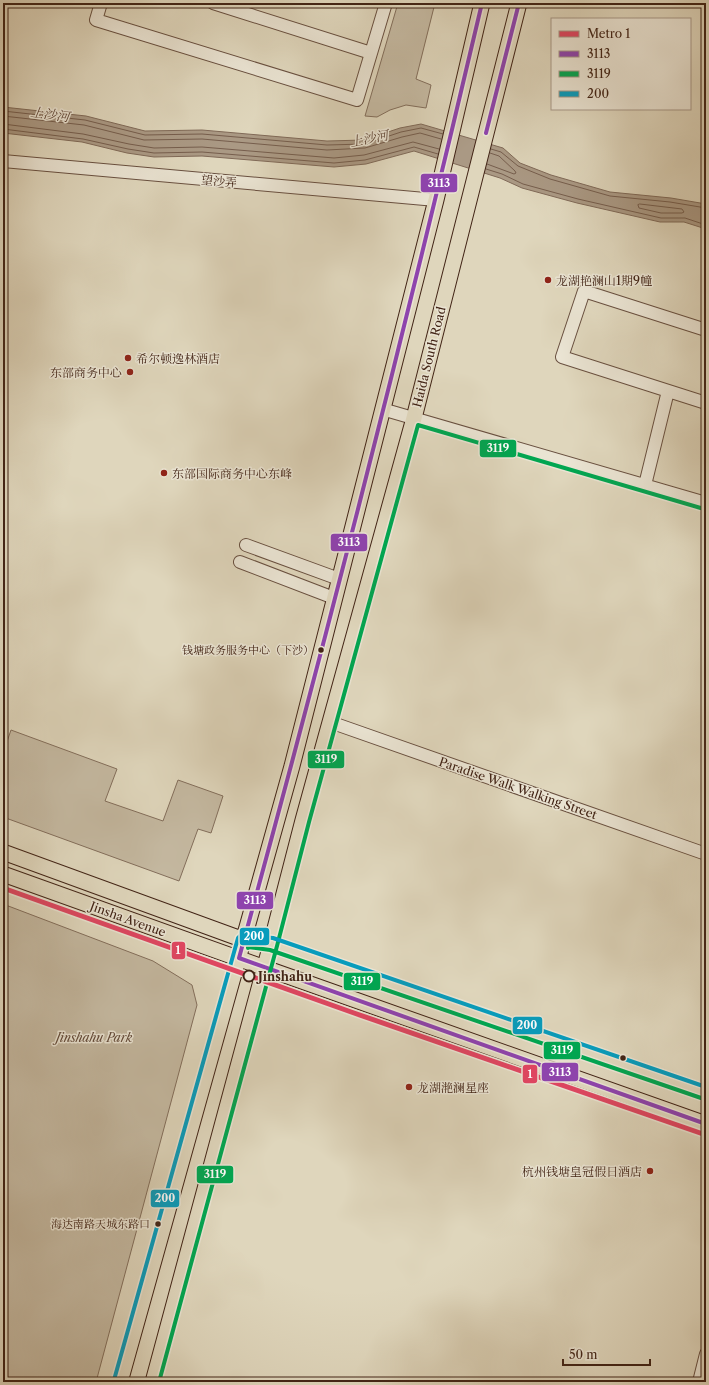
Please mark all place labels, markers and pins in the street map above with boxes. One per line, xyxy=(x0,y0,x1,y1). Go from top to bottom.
place label: 龙湖艳澜山1期9幢 xyxy=(556,273,652,288)
marker: 龙湖艳澜山1期9幢 xyxy=(543,275,553,285)
place label: 希尔顿逸林酒店 xyxy=(136,351,220,366)
marker: 希尔顿逸林酒店 xyxy=(123,353,133,363)
place label: 东部商务中心 xyxy=(50,365,122,380)
marker: 东部商务中心 xyxy=(125,367,135,377)
place label: 东部国际商务中心东峰 xyxy=(172,466,292,481)
marker: 东部国际商务中心东峰 xyxy=(159,468,169,478)
place label: 钱塘政务服务中心（下沙） xyxy=(182,643,314,657)
marker: 钱塘政务服务中心（下沙） xyxy=(316,645,326,655)
marker: Jinshahu xyxy=(242,969,256,983)
place label: Jinshahu xyxy=(256,969,312,984)
unlabelled marker xyxy=(618,1053,628,1063)
place label: 龙湖滟澜星座 xyxy=(417,1080,489,1095)
marker: 龙湖滟澜星座 xyxy=(404,1082,414,1092)
place label: 杭州钱塘皇冠假日酒店 xyxy=(522,1164,642,1179)
marker: 杭州钱塘皇冠假日酒店 xyxy=(645,1166,655,1176)
place label: 海达南路天城东路口 xyxy=(51,1217,150,1231)
marker: 海达南路天城东路口 xyxy=(153,1219,163,1229)

